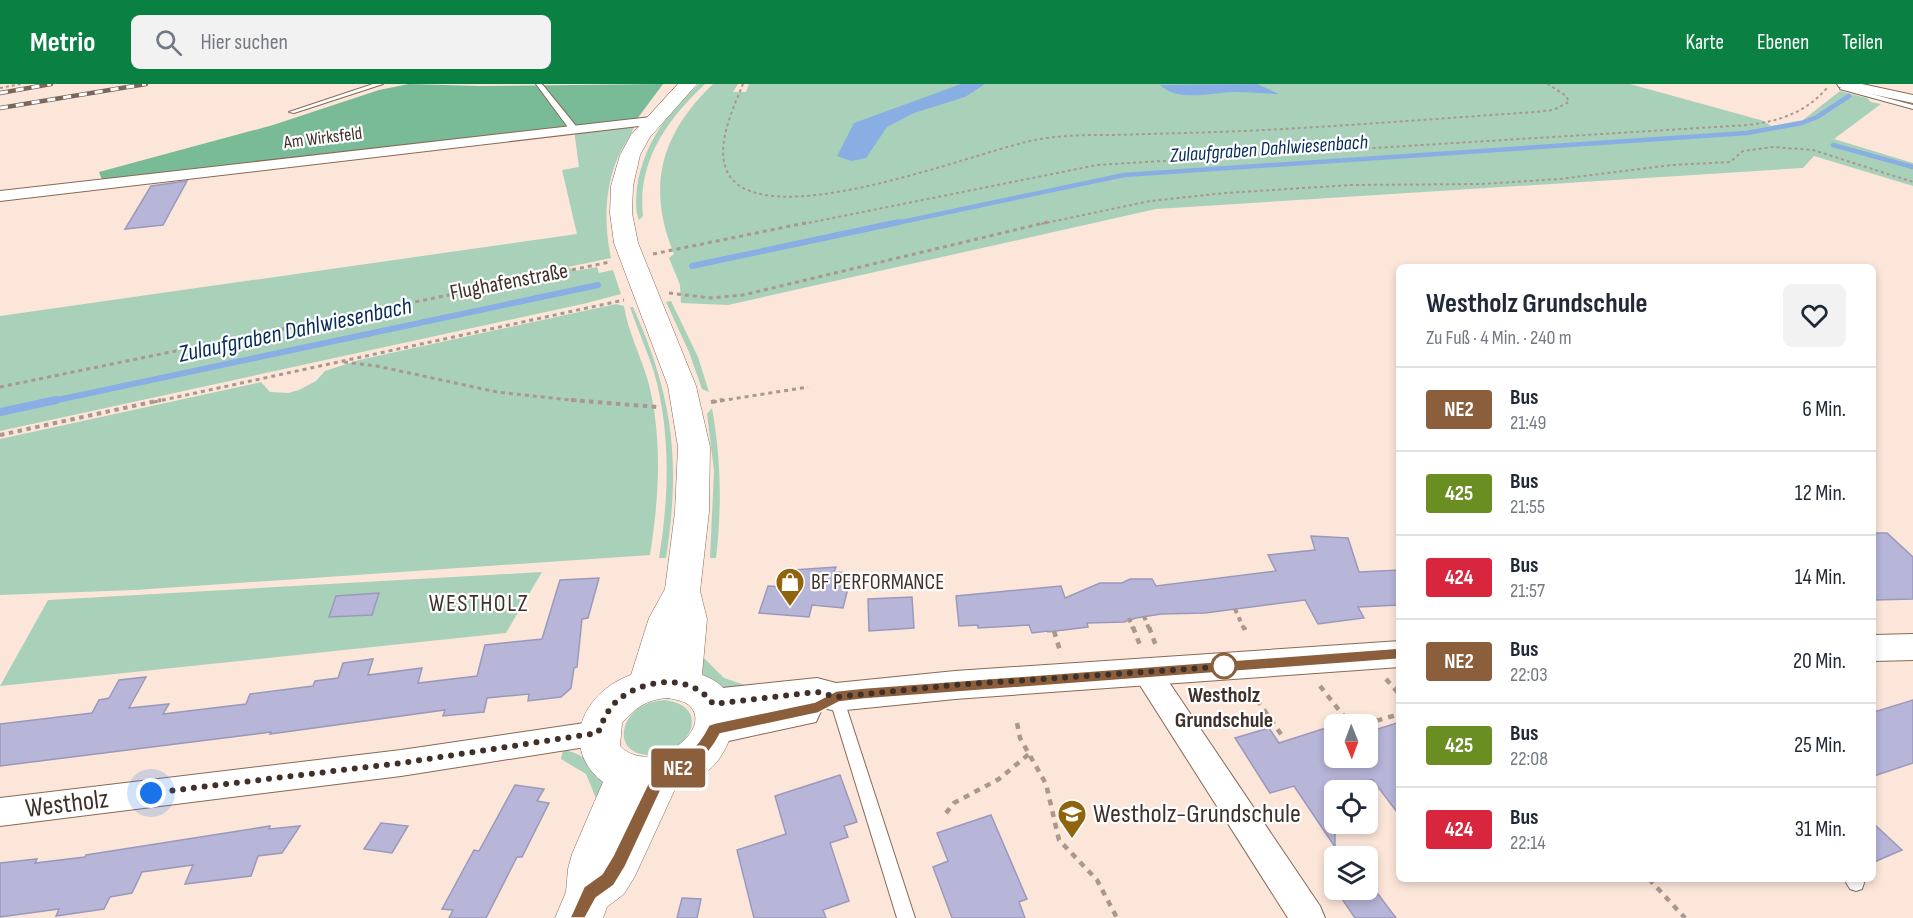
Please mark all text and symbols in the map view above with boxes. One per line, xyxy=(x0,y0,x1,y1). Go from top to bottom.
search box xyxy=(131,15,551,69)
text: Metrio xyxy=(30,26,95,59)
icon: search xyxy=(152,26,185,59)
text: Hier suchen xyxy=(200,29,288,56)
text: Karte xyxy=(1686,30,1724,55)
text: Ebenen xyxy=(1757,30,1809,55)
text: Teilen xyxy=(1842,30,1883,55)
street label: Am Wirksfeld xyxy=(282,123,363,153)
water label: Zulaufgraben Dahlwiesenbach xyxy=(1168,130,1369,168)
street label: Flughafenstraße xyxy=(448,257,570,307)
button: heart xyxy=(1783,284,1846,347)
text: Westholz Grundschule xyxy=(1426,287,1648,320)
water label: Zulaufgraben Dahlwiesenbach xyxy=(175,291,414,369)
text: Zu Fuß · 4 Min. · 240 m xyxy=(1426,326,1572,350)
text: Bus xyxy=(1510,384,1539,411)
text: 6 Min. xyxy=(1802,396,1846,423)
text: NE2 xyxy=(1444,397,1474,422)
text: 21:49 xyxy=(1510,411,1546,435)
text: Bus xyxy=(1510,468,1539,495)
text: 12 Min. xyxy=(1795,480,1846,507)
text: 425 xyxy=(1445,481,1473,506)
text: 21:55 xyxy=(1510,495,1545,519)
text: Bus xyxy=(1510,552,1539,579)
text: 14 Min. xyxy=(1795,564,1846,591)
text: 424 xyxy=(1445,565,1473,590)
shop icon: BF PERFORMANCE xyxy=(774,566,806,608)
place label: BF PERFORMANCE xyxy=(811,569,944,596)
text: 21:57 xyxy=(1510,579,1545,603)
district label: WESTHOLZ xyxy=(429,589,529,618)
text: Bus xyxy=(1510,636,1539,663)
text: 20 Min. xyxy=(1793,648,1846,675)
text: NE2 xyxy=(1444,649,1474,674)
marker: Westholz Grundschule xyxy=(1211,653,1237,679)
text: 22:03 xyxy=(1510,663,1548,687)
place label: Westholz Grundschule xyxy=(1175,682,1273,734)
north arrow xyxy=(1324,714,1378,768)
map controls xyxy=(1324,714,1378,900)
text: Bus xyxy=(1510,720,1539,747)
text: 25 Min. xyxy=(1794,732,1846,759)
text: 425 xyxy=(1445,733,1473,758)
text: 22:08 xyxy=(1510,747,1548,771)
line badge: NE2 xyxy=(644,748,712,788)
text: NE2 xyxy=(663,756,693,781)
your location xyxy=(136,778,166,808)
button: locate xyxy=(1324,780,1378,834)
street label: Westholz xyxy=(24,783,111,825)
school or university icon: Westholz-Grundschule xyxy=(1056,798,1088,840)
place label: Westholz-Grundschule xyxy=(1093,798,1301,830)
text: Bus xyxy=(1510,804,1539,831)
text: 31 Min. xyxy=(1795,816,1846,843)
text: 424 xyxy=(1445,817,1473,842)
text: 22:14 xyxy=(1510,831,1546,855)
button: layers xyxy=(1324,846,1378,900)

